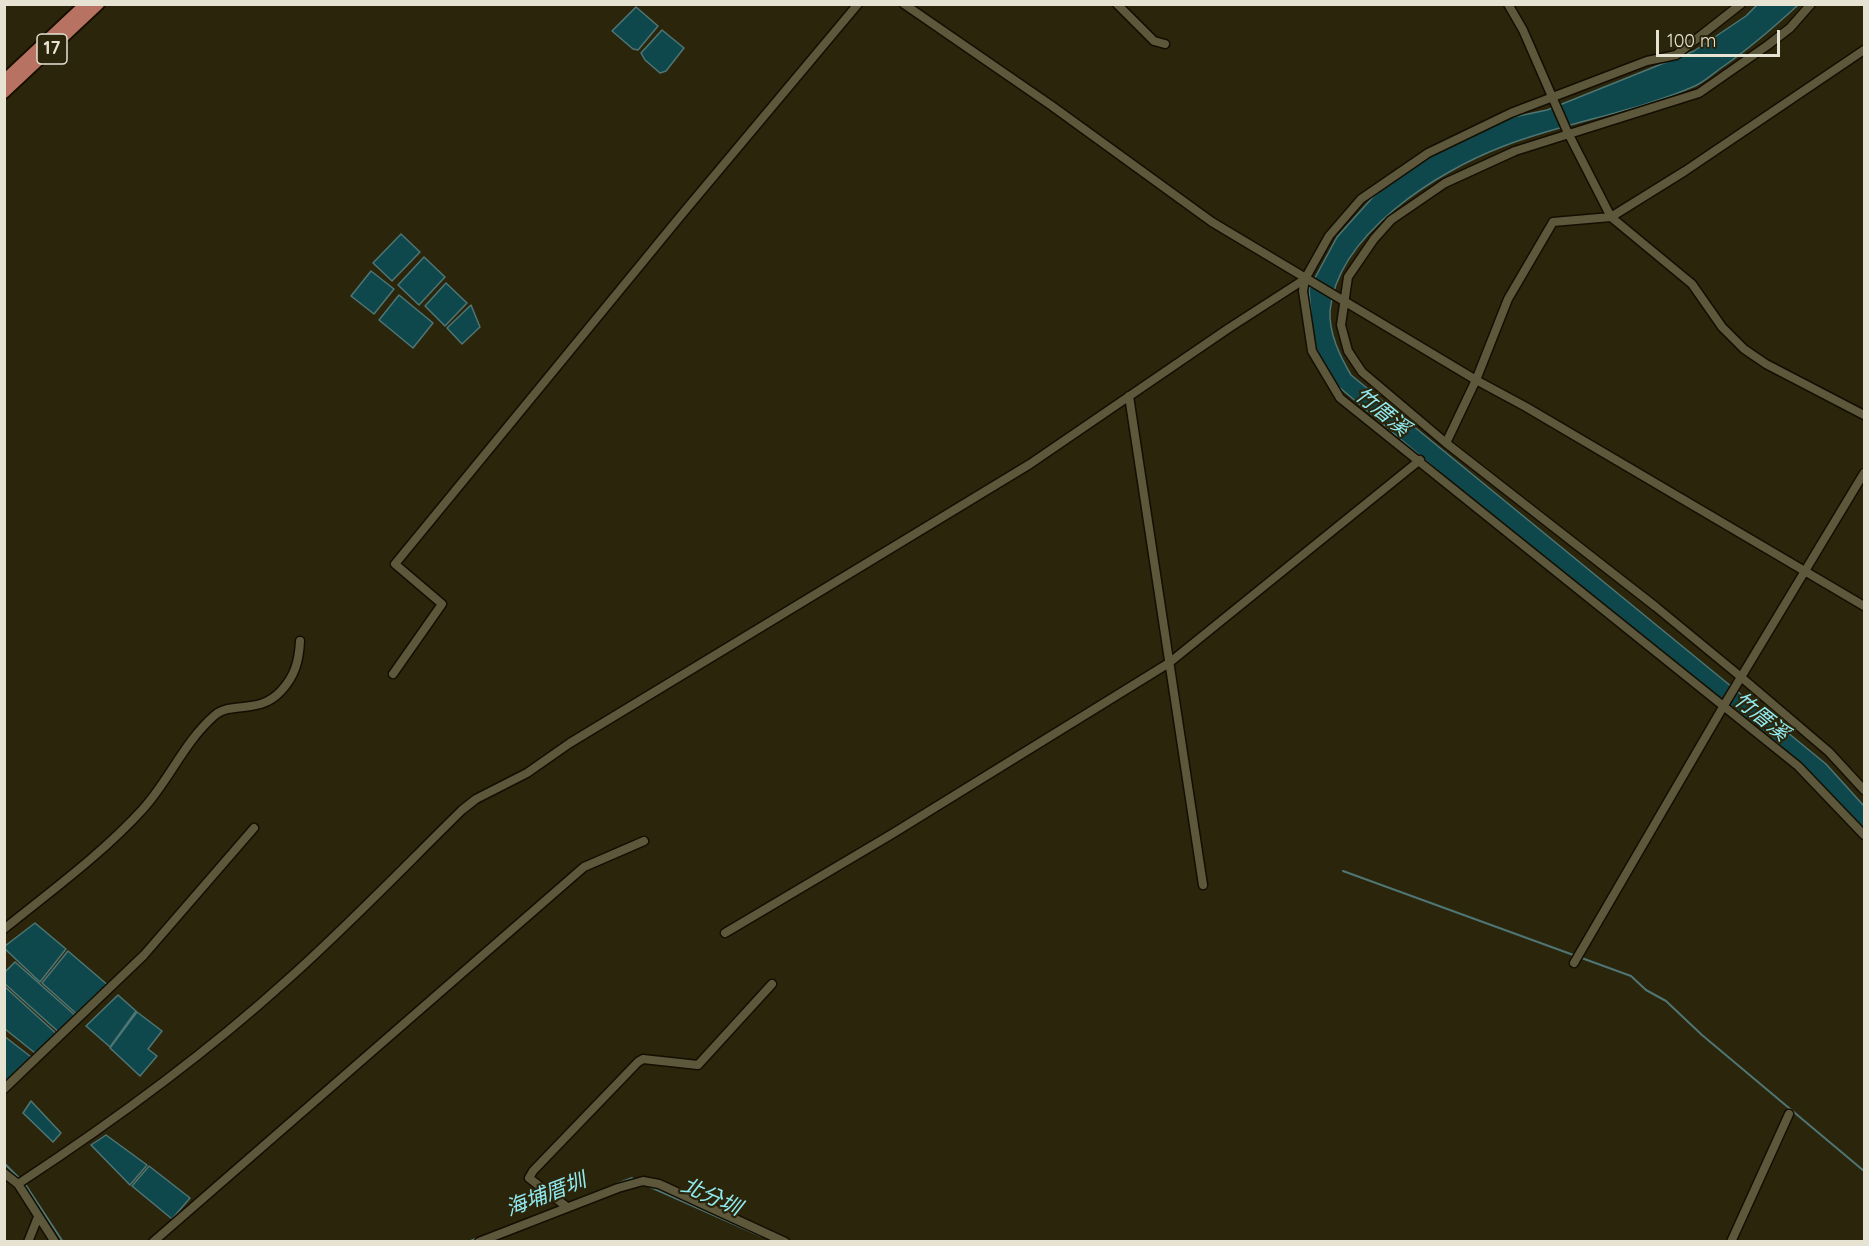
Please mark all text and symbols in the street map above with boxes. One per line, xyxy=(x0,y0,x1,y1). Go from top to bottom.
scale bar xyxy=(1659,18,1784,56)
text: 100 m xyxy=(1667,29,1716,52)
road number: 17 xyxy=(37,34,67,64)
water label: 竹厝溪 xyxy=(1350,382,1414,442)
water label: 竹厝溪 xyxy=(1729,687,1793,747)
water label: 海埔厝圳 xyxy=(502,1168,590,1222)
water label: 北分圳 xyxy=(677,1173,745,1221)

